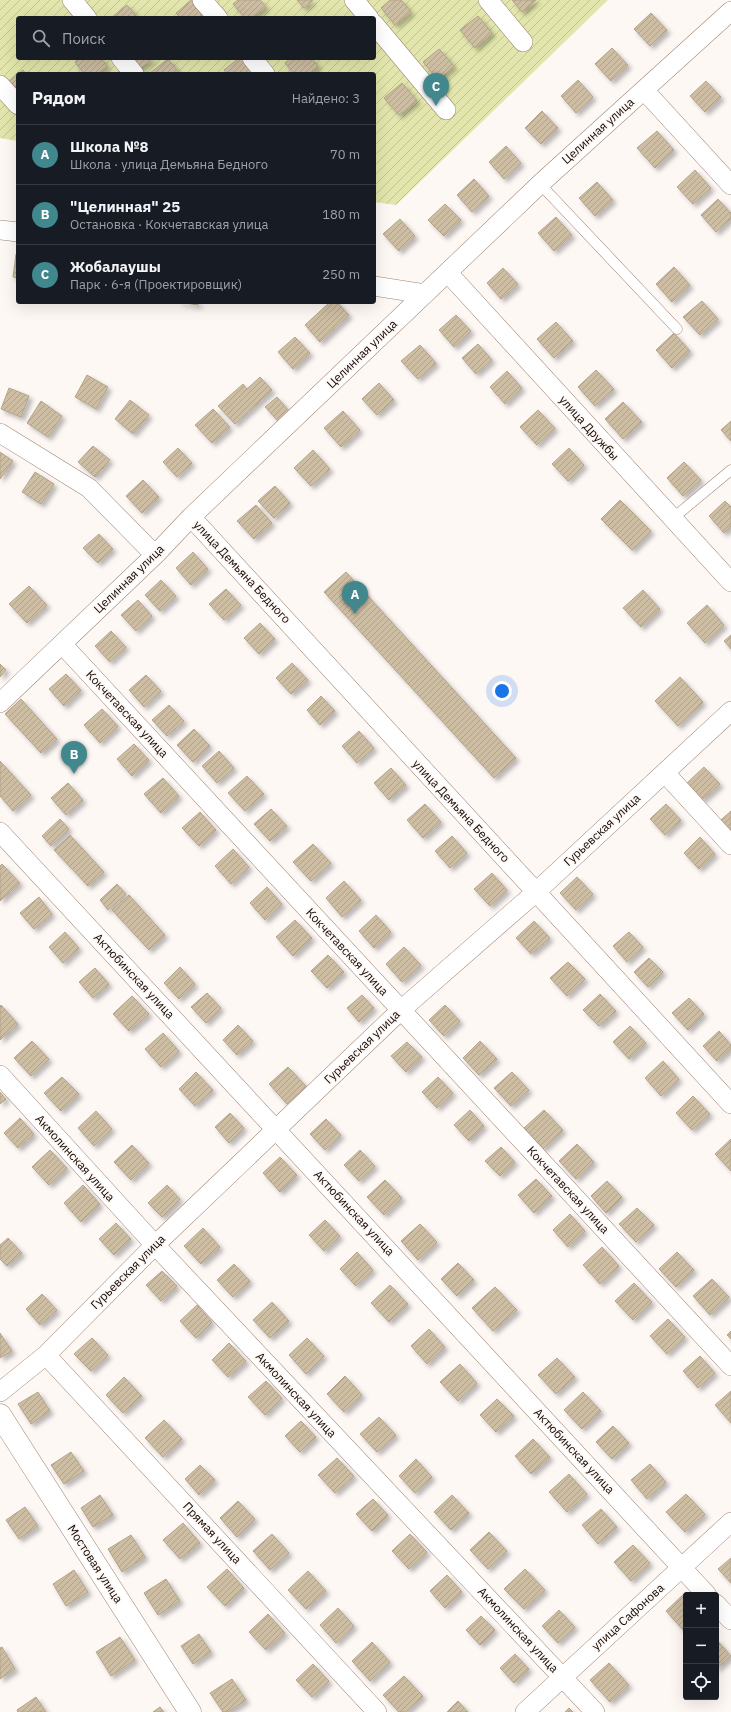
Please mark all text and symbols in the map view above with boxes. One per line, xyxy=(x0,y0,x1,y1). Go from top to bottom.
search box xyxy=(16,16,376,60)
icon: search xyxy=(30,27,52,49)
text: Поиск xyxy=(62,29,105,48)
pin: C xyxy=(423,73,449,106)
text: Рядом xyxy=(32,87,86,109)
text: Найдено: 3 xyxy=(292,90,360,107)
street label: Целинная улица xyxy=(558,94,637,167)
text: Школа №8 xyxy=(70,137,149,156)
text: A xyxy=(41,146,49,163)
text: 70 m xyxy=(330,146,360,163)
text: Школа · улица Демьяна Бедного xyxy=(70,156,268,173)
text: "Целинная" 25 xyxy=(70,197,180,216)
text: B xyxy=(41,206,49,223)
text: 180 m xyxy=(322,206,360,223)
text: Остановка · Кокчетавская улица xyxy=(70,216,269,233)
text: Жобалаушы xyxy=(70,257,161,276)
text: C xyxy=(41,266,49,283)
text: 250 m xyxy=(322,266,360,283)
text: Парк · 6-я (Проектировщик) xyxy=(70,276,242,293)
street label: Целинная улица xyxy=(323,316,400,391)
street label: улица Дружбы xyxy=(556,392,623,463)
street label: улица Демьяна Бедного xyxy=(191,517,294,627)
street label: Целинная улица xyxy=(90,541,167,616)
pin: A xyxy=(342,581,368,614)
street label: Кокчетавская улица xyxy=(83,667,172,761)
your location xyxy=(492,681,512,701)
pin: B xyxy=(61,741,87,774)
street label: улица Демьяна Бедного xyxy=(410,756,513,866)
street label: Гурьевская улица xyxy=(560,790,644,869)
street label: Кокчетавская улица xyxy=(303,905,392,999)
street label: Актюбинская улица xyxy=(91,930,178,1022)
street label: Гурьевская улица xyxy=(321,1006,403,1087)
street label: Акмолинская улица xyxy=(32,1111,119,1205)
street label: Кокчетавская улица xyxy=(524,1143,613,1237)
street label: Актюбинская улица xyxy=(311,1167,398,1259)
street label: Гурьевская улица xyxy=(87,1231,169,1312)
street label: Акмолинская улица xyxy=(253,1349,340,1441)
street label: Актюбинская улица xyxy=(531,1405,618,1497)
street label: Прямая улица xyxy=(180,1499,245,1567)
street label: Мостовая улица xyxy=(65,1522,127,1606)
street label: улица Сафонова xyxy=(588,1580,667,1653)
street label: Акмолинская улица xyxy=(475,1584,562,1676)
map controls xyxy=(683,1592,719,1700)
button: + xyxy=(683,1592,719,1628)
button: − xyxy=(683,1628,719,1664)
button: locate xyxy=(683,1664,719,1700)

